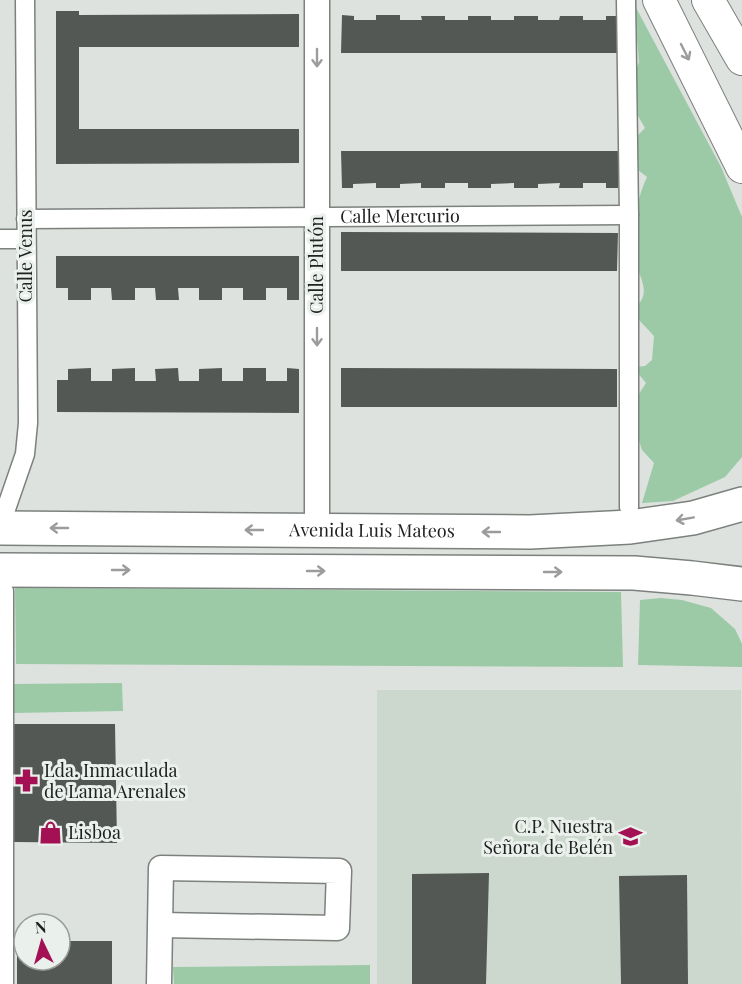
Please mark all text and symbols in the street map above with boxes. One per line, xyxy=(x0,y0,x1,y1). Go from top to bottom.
one-way arrow xyxy=(679,43,691,61)
one-way arrow xyxy=(311,48,323,68)
street label: Calle Mercurio xyxy=(340,203,460,228)
street label: Calle Venus xyxy=(13,209,37,303)
street label: Calle Plutón xyxy=(304,216,328,314)
one-way arrow xyxy=(311,327,323,347)
one-way arrow xyxy=(676,513,696,524)
street label: Avenida Luis Mateos xyxy=(288,517,455,542)
one-way arrow xyxy=(50,523,70,534)
one-way arrow xyxy=(245,524,265,536)
one-way arrow xyxy=(482,526,502,538)
one-way arrow xyxy=(111,564,131,576)
one-way arrow xyxy=(306,565,326,577)
one-way arrow xyxy=(543,566,563,578)
place label: Lda. Inmaculada de Lama Arenales xyxy=(44,758,186,803)
pharmacy icon: Lda. Inmaculada de Lama Arenales xyxy=(13,768,39,794)
place label: C.P. Nuestra Señora de Belén xyxy=(483,814,613,859)
shop icon: Lisboa xyxy=(37,820,63,846)
place label: Lisboa xyxy=(68,820,121,844)
school or university icon: C.P. Nuestra Señora de Belén xyxy=(618,824,644,850)
north arrow xyxy=(12,912,72,972)
text: N xyxy=(34,916,48,938)

